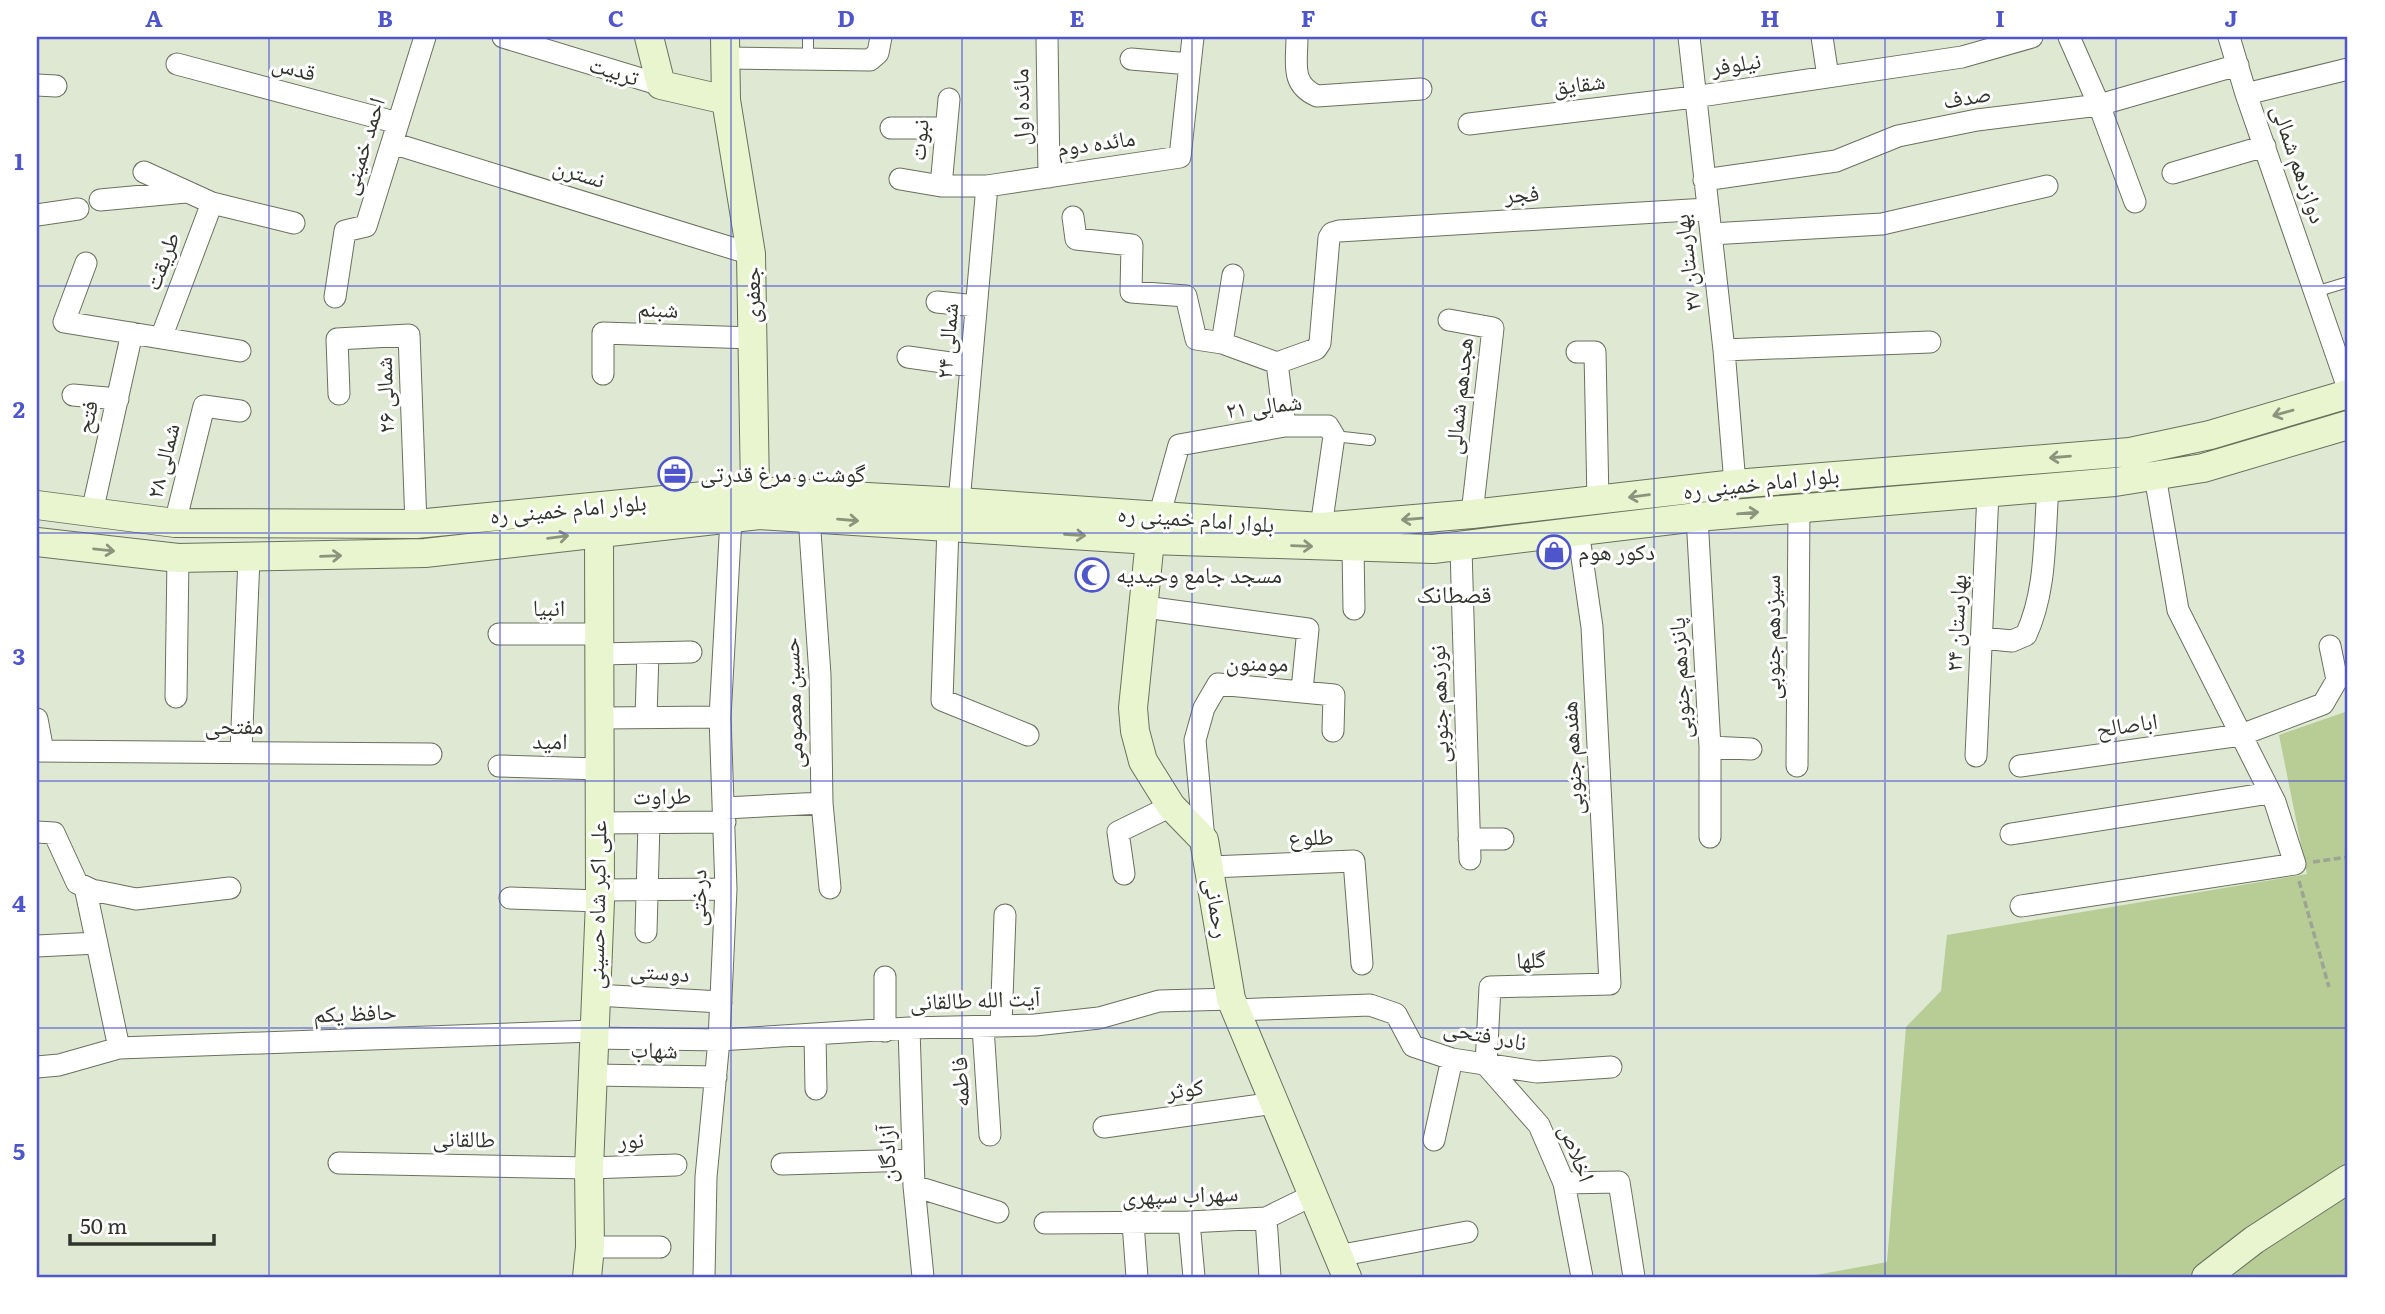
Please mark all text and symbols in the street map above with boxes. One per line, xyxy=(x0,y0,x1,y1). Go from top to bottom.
text: A xyxy=(145,0,163,34)
text: B xyxy=(377,0,393,34)
text: C xyxy=(608,0,624,34)
text: D xyxy=(837,0,855,34)
text: E xyxy=(1069,0,1085,34)
text: F xyxy=(1301,0,1316,34)
text: G xyxy=(1530,0,1548,34)
text: H xyxy=(1760,0,1780,34)
text: I xyxy=(1995,0,2005,34)
text: J xyxy=(2224,0,2238,34)
street label: نیلوفر xyxy=(1707,41,1763,83)
street label: قدس xyxy=(269,44,320,88)
street label: تربیت xyxy=(585,45,644,93)
street label: شقایق xyxy=(1551,62,1607,102)
street label: مائده اول xyxy=(1001,68,1037,146)
street label: صدف xyxy=(1940,74,1993,116)
street label: احمد خمینی xyxy=(330,93,392,198)
street label: دوازدهم شمالی xyxy=(2264,99,2337,228)
street label: نبوت xyxy=(898,118,936,162)
street label: مائده دوم xyxy=(1054,119,1137,164)
text: 1 xyxy=(14,143,24,177)
street label: نسترن xyxy=(549,147,610,195)
street label: فجر xyxy=(1503,174,1540,210)
street label: بهارستان ۲۷ xyxy=(1662,213,1708,314)
street label: طریقت xyxy=(133,226,187,294)
street label: جعفری xyxy=(733,267,767,323)
street label: شبنم xyxy=(637,289,679,326)
street label: ۲۴ شمالی xyxy=(925,301,965,380)
street label: هجدهم شمالی xyxy=(1434,336,1481,456)
street label: ۲۶ شمالی xyxy=(365,356,401,434)
street label: ۲۱ شمالی xyxy=(1224,382,1304,426)
text: 2 xyxy=(13,391,25,425)
street label: فتح xyxy=(65,397,105,437)
one-way arrow xyxy=(2272,408,2294,421)
street label: ۲۸ شمالی xyxy=(135,419,187,502)
one-way arrow xyxy=(2050,451,2072,464)
office icon: گوشت و مرغ قدرتی xyxy=(656,455,694,493)
place label: گوشت و مرغ قدرتی xyxy=(700,455,866,489)
street label: بلوار امام خمینی ره xyxy=(1681,456,1841,507)
street label: بلوار امام خمینی ره xyxy=(488,483,648,532)
one-way arrow xyxy=(1628,489,1651,502)
street label: بلوار امام خمینی ره xyxy=(1117,495,1276,540)
one-way arrow xyxy=(1736,506,1758,519)
one-way arrow xyxy=(1402,513,1424,526)
one-way arrow xyxy=(836,514,859,527)
one-way arrow xyxy=(1063,529,1086,542)
one-way arrow xyxy=(546,530,569,543)
shop icon: دکور هوم xyxy=(1535,533,1573,571)
place label: دکور هوم xyxy=(1578,533,1655,568)
one-way arrow xyxy=(1290,540,1313,553)
one-way arrow xyxy=(93,544,115,557)
one-way arrow xyxy=(320,549,343,562)
mosque icon: مسجد جامع وحیدیه xyxy=(1073,556,1111,594)
place label: مسجد جامع وحیدیه xyxy=(1116,556,1282,590)
street label: بهارستان ۲۴ xyxy=(1934,573,1974,673)
district label: قصطانک xyxy=(1416,575,1492,610)
street label: سیزدهم جنوبی xyxy=(1753,575,1788,699)
street label: انبیا xyxy=(533,589,565,623)
street label: پانزدهم جنوبی xyxy=(1658,616,1699,740)
street label: حسین معصومی xyxy=(772,637,810,769)
text: 3 xyxy=(13,638,25,672)
street label: مومنون xyxy=(1225,643,1289,679)
street label: نوزدهم جنوبی xyxy=(1418,644,1457,764)
street label: هفدهم جنوبی xyxy=(1550,700,1591,816)
street label: اباصالح xyxy=(2094,702,2160,744)
street label: مفتحی xyxy=(205,707,263,741)
street label: امید xyxy=(532,722,568,756)
street label: طراوت xyxy=(632,776,691,812)
street label: طلوع xyxy=(1288,817,1334,853)
street label: علی اکبر شاه حسینی xyxy=(577,820,613,990)
street label: درختی xyxy=(679,869,713,927)
street label: رحمانی xyxy=(1197,875,1241,940)
text: 4 xyxy=(12,885,26,919)
street label: گلها xyxy=(1515,940,1547,976)
street label: دوستی xyxy=(629,951,691,989)
street label: آیت الله طالقانی xyxy=(909,979,1042,1017)
street label: حافظ یکم xyxy=(313,993,397,1030)
street label: نادر فتحی xyxy=(1441,1008,1530,1058)
street label: شهاب xyxy=(630,1031,678,1065)
street label: فاطمه xyxy=(940,1056,976,1108)
street label: کوثر xyxy=(1163,1068,1206,1107)
street label: اخلاص xyxy=(1552,1118,1605,1186)
street label: طالقانی xyxy=(432,1119,496,1155)
street label: نور xyxy=(616,1121,644,1155)
street label: آزادگان xyxy=(867,1123,903,1184)
text: 5 xyxy=(13,1133,25,1167)
street label: سهراب سپهری xyxy=(1121,1174,1239,1212)
scale bar xyxy=(70,1202,214,1246)
text: 50 m xyxy=(80,1209,127,1240)

